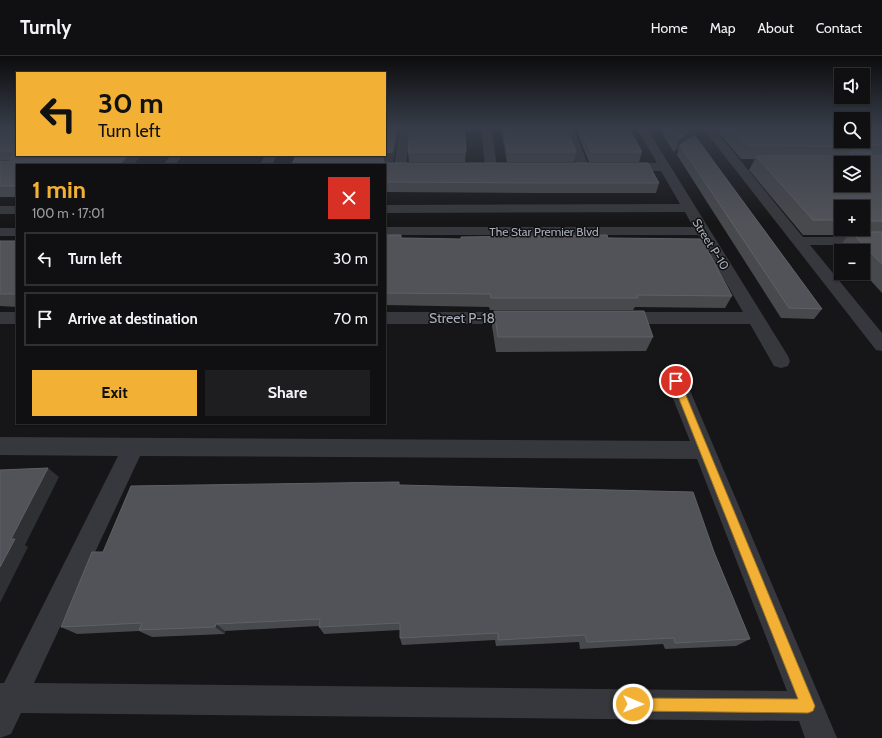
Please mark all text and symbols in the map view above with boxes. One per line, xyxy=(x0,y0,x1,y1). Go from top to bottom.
text: Turnly xyxy=(20,16,71,39)
text: Home xyxy=(651,19,688,37)
text: Map xyxy=(710,19,735,37)
text: About xyxy=(757,19,794,37)
text: Contact xyxy=(816,19,862,37)
map controls xyxy=(834,68,870,280)
button: sound xyxy=(834,68,870,104)
text: 30 m xyxy=(98,86,164,120)
icon: left xyxy=(32,88,84,140)
button: search xyxy=(834,112,870,148)
text: Turn left xyxy=(98,120,161,142)
button: layers xyxy=(834,156,870,192)
text: 1 min xyxy=(32,175,86,204)
button: close xyxy=(328,177,370,219)
button: + xyxy=(834,200,870,236)
text: 100 m · 17:01 xyxy=(32,205,104,221)
street label: Street P-10 xyxy=(689,216,733,272)
street label: The Star Premier Blvd xyxy=(489,224,599,239)
button: − xyxy=(834,244,870,280)
icon: left xyxy=(34,248,56,270)
text: Turn left xyxy=(68,250,122,268)
text: 30 m xyxy=(333,250,368,268)
icon: arrive xyxy=(34,308,56,330)
street label: Street P-18 xyxy=(429,309,495,327)
text: Arrive at destination xyxy=(68,310,198,328)
text: 70 m xyxy=(334,310,368,328)
pin xyxy=(659,364,693,398)
button: Exit xyxy=(32,370,197,416)
button: Share xyxy=(205,370,370,416)
icon: arrive xyxy=(665,370,687,392)
position arrow xyxy=(612,683,654,725)

